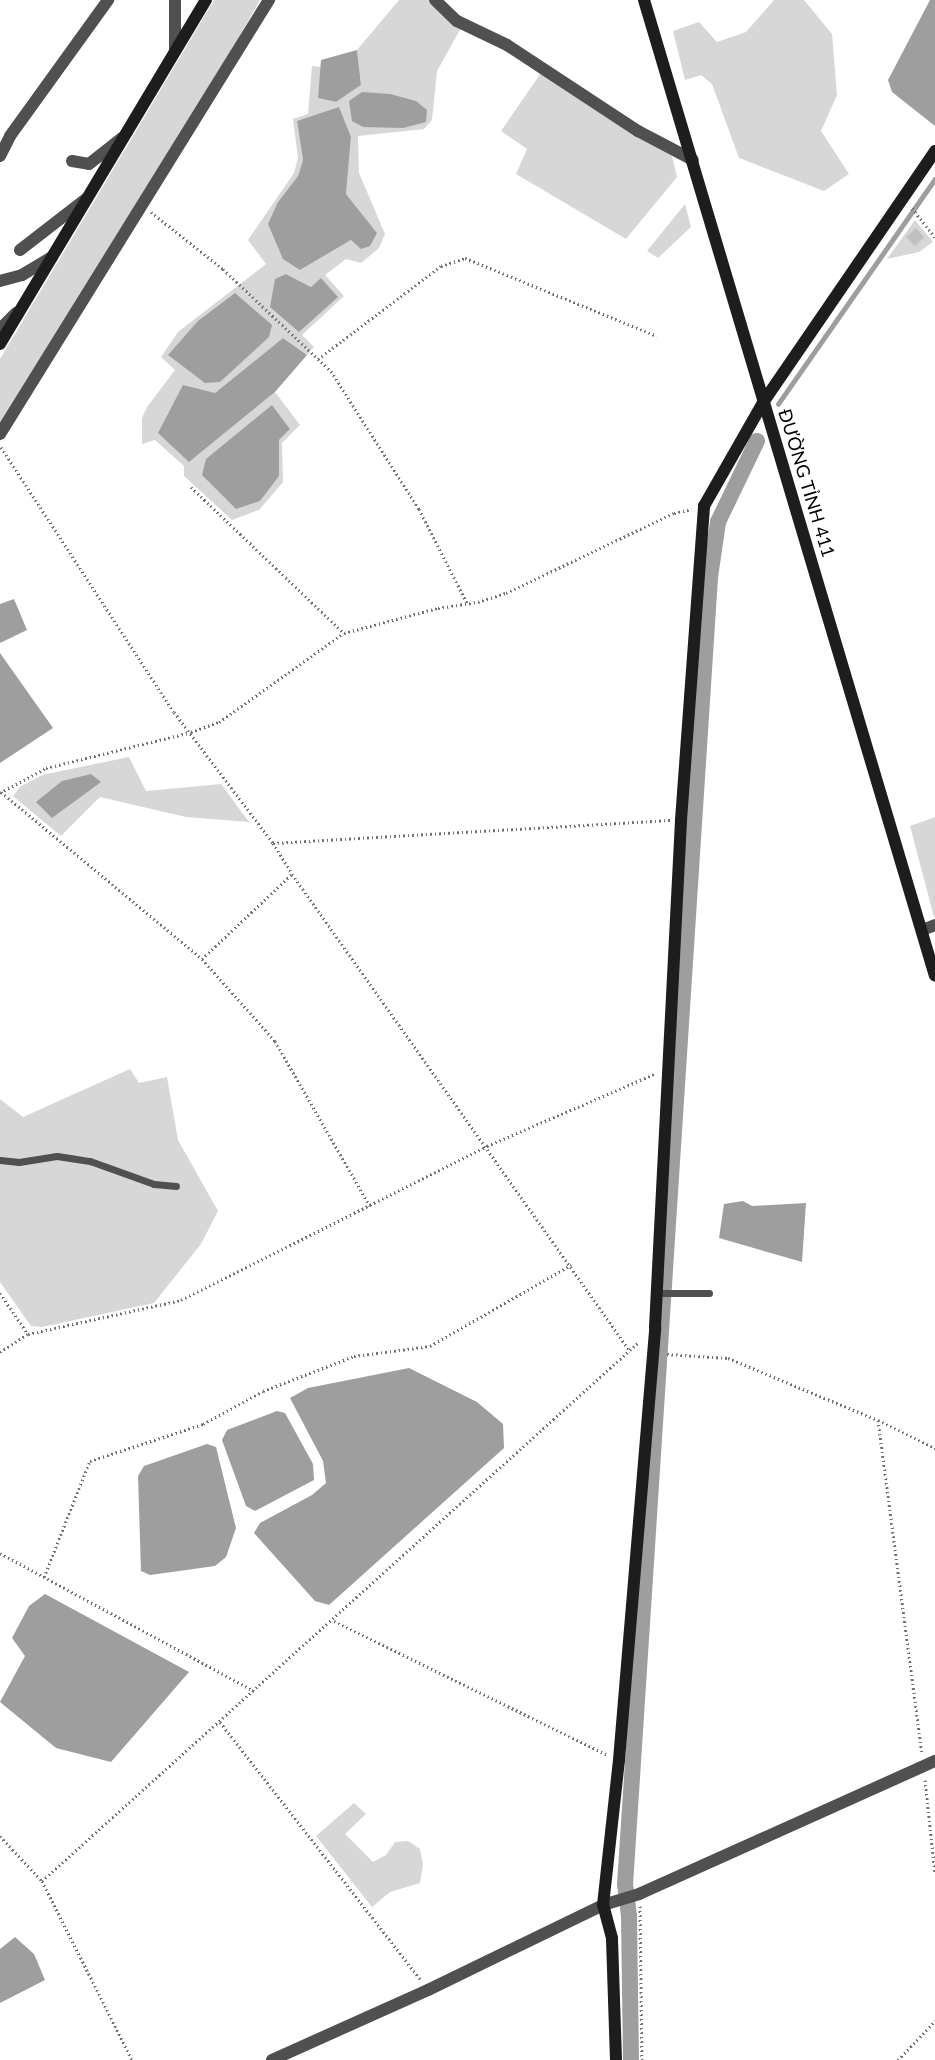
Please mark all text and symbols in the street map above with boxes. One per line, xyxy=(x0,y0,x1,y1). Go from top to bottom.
street label: ĐƯỜNG TỈNH 411 xyxy=(774,406,840,560)

